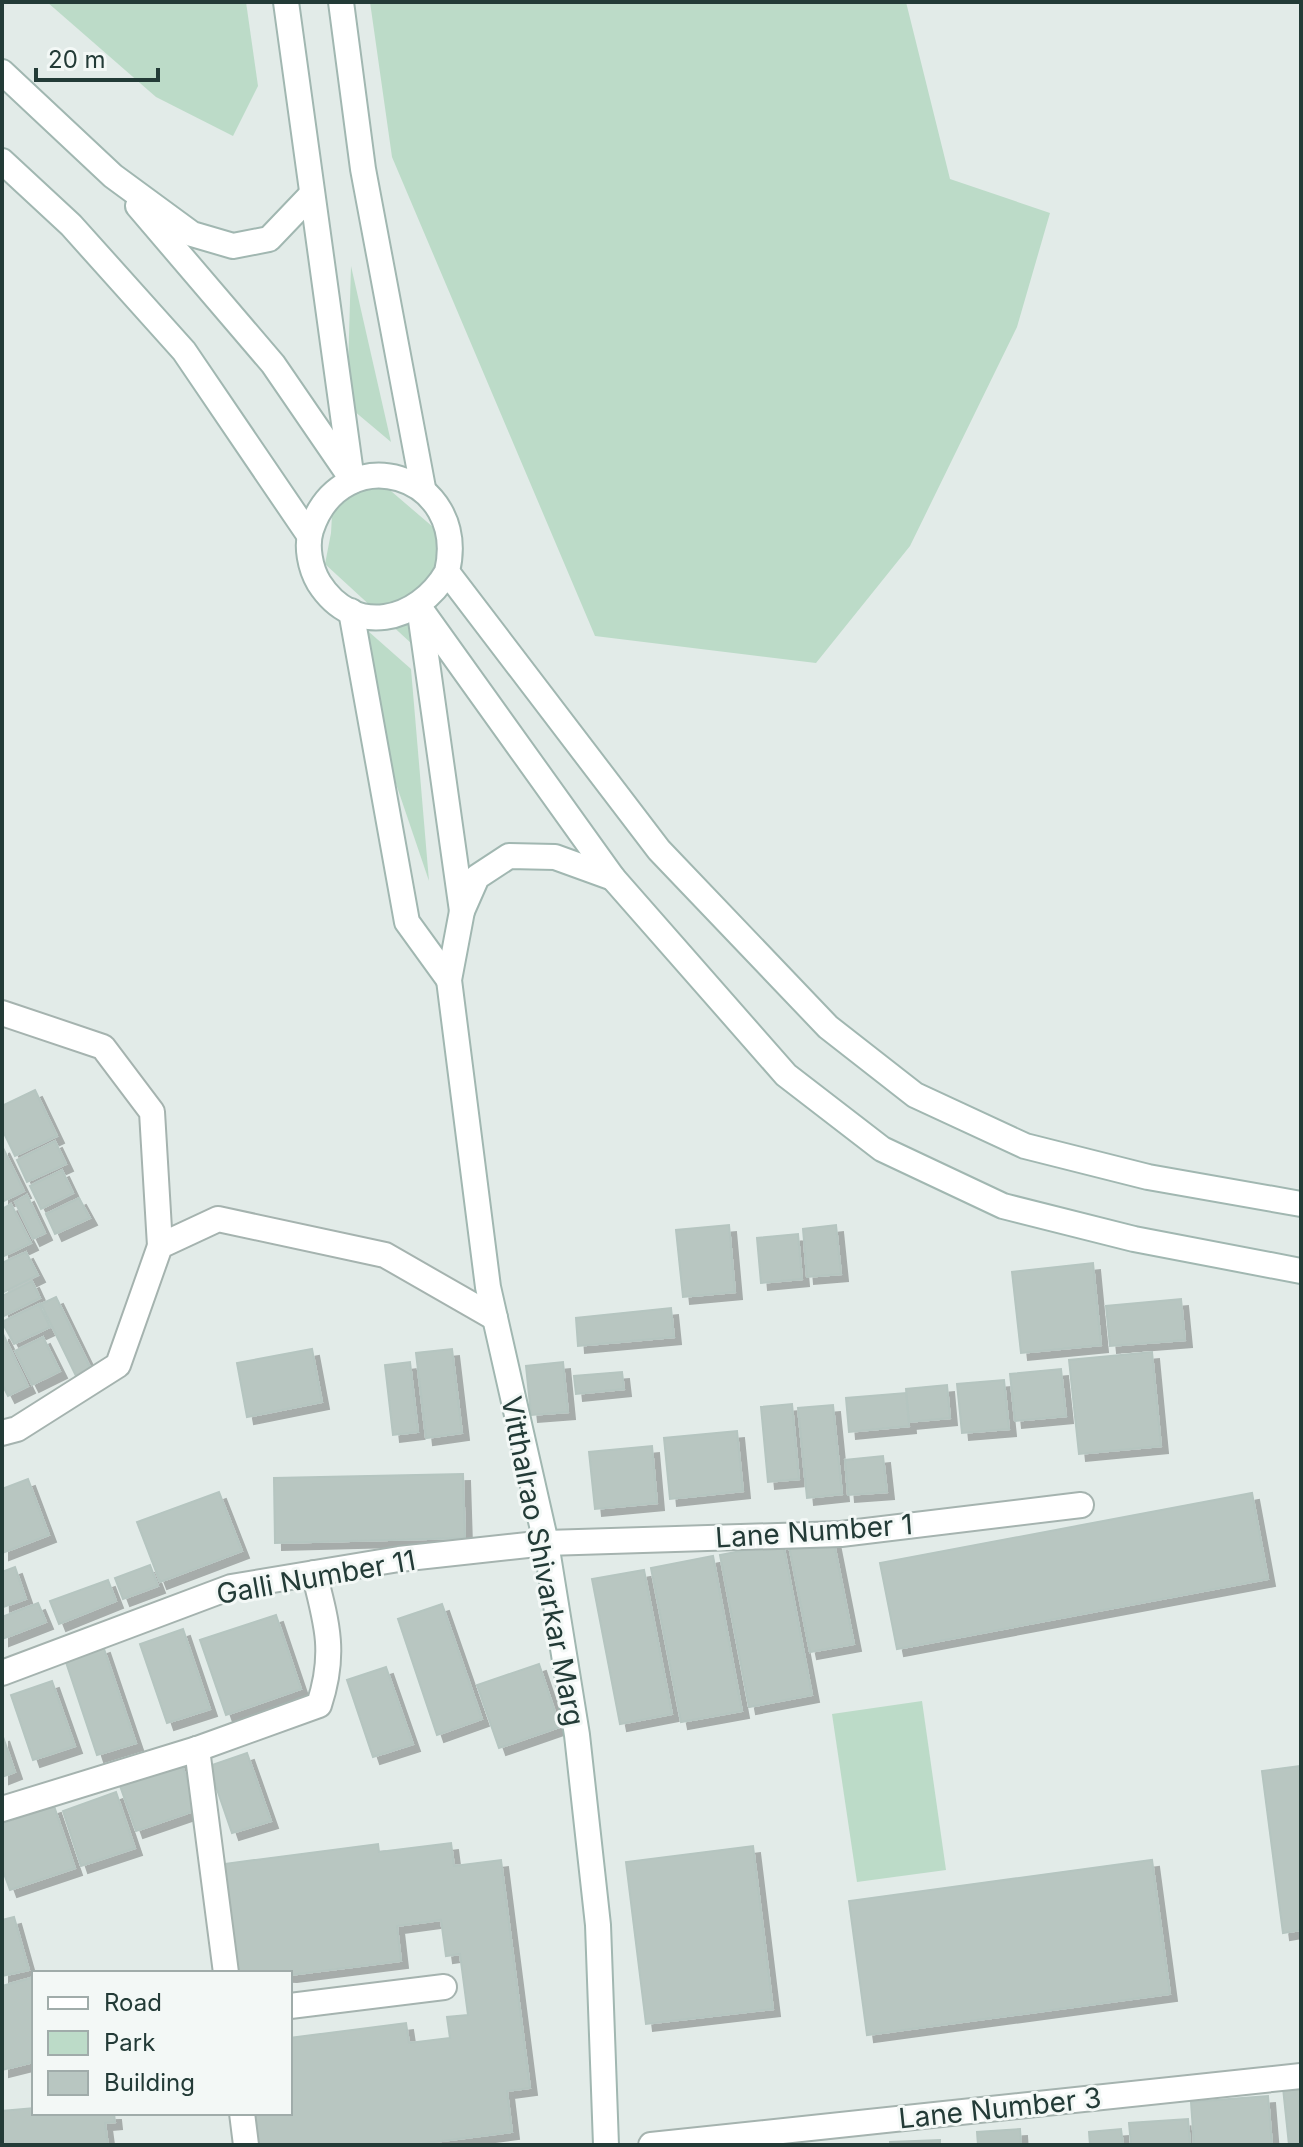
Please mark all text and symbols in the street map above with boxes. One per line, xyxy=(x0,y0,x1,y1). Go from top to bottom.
scale bar xyxy=(36,32,158,82)
text: 20 m xyxy=(48,45,106,74)
street label: Vitthalrao Shivarkar Marg xyxy=(494,1393,592,1729)
street label: Lane Number 1 xyxy=(714,1507,914,1555)
street label: Galli Number 11 xyxy=(214,1543,418,1611)
legend xyxy=(32,1971,292,2115)
text: Road xyxy=(104,1988,162,2017)
text: Park xyxy=(104,2028,155,2057)
text: Building xyxy=(104,2068,195,2097)
street label: Lane Number 3 xyxy=(897,2080,1103,2136)

